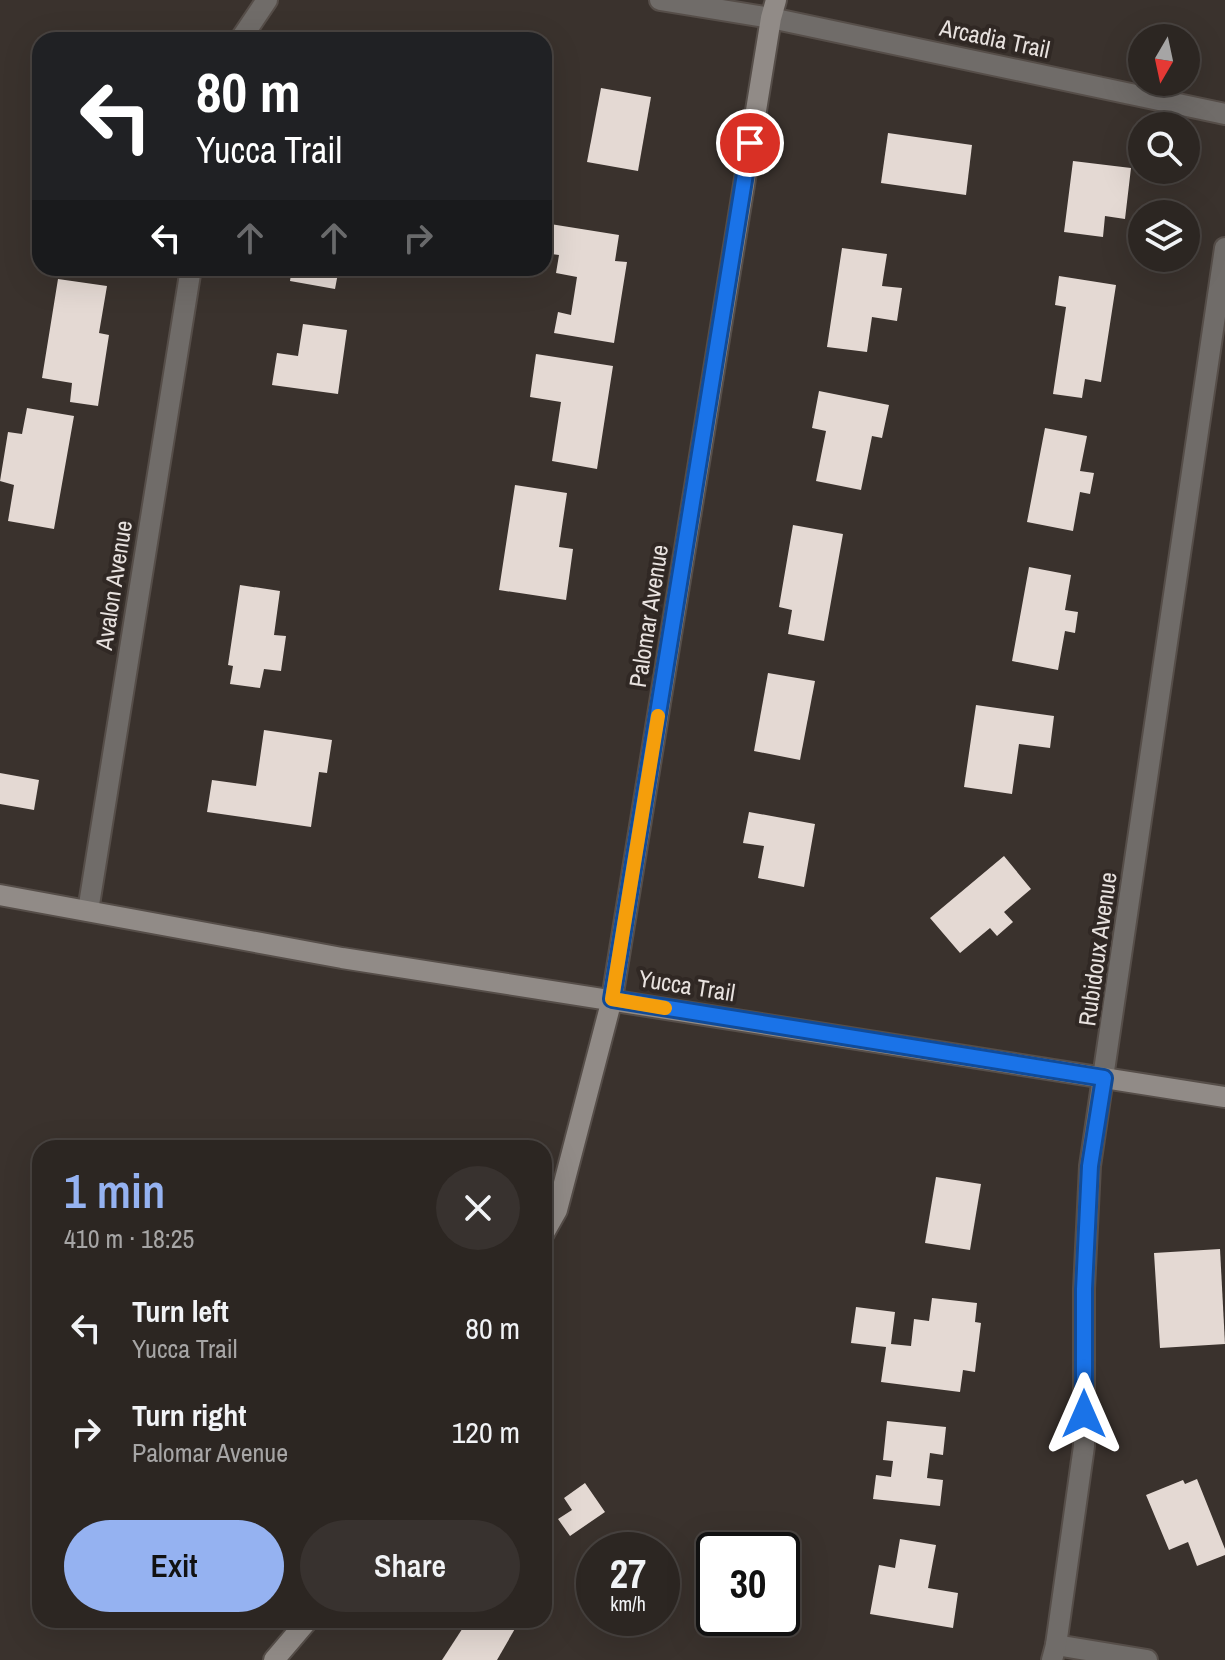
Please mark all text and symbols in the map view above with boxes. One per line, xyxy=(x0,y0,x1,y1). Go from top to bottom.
street label: Arcadia Trail xyxy=(936,11,1053,65)
north arrow xyxy=(1128,24,1200,96)
map controls xyxy=(1128,24,1200,272)
text: 80 m xyxy=(196,54,301,129)
icon: left xyxy=(64,64,168,168)
pin xyxy=(716,109,784,177)
button: search xyxy=(1128,112,1200,184)
icon: arrive xyxy=(728,121,772,165)
text: Yucca Trail xyxy=(196,126,342,174)
button: layers xyxy=(1128,200,1200,272)
icon: left xyxy=(144,216,188,260)
icon: ahead xyxy=(228,216,272,260)
icon: ahead xyxy=(312,216,356,260)
icon: right xyxy=(396,216,440,260)
street label: Avalon Avenue xyxy=(87,518,139,653)
street label: Palomar Avenue xyxy=(621,542,675,690)
street label: Rubidoux Avenue xyxy=(1070,870,1124,1028)
street label: Yucca Trail xyxy=(636,962,738,1008)
text: 1 min xyxy=(64,1158,165,1223)
button: close xyxy=(436,1166,520,1250)
text: 410 m · 18:25 xyxy=(64,1221,194,1256)
text: Turn left xyxy=(132,1291,229,1331)
icon: left xyxy=(64,1306,108,1350)
text: 80 m xyxy=(465,1308,520,1348)
text: Yucca Trail xyxy=(132,1331,238,1366)
position arrow xyxy=(1042,1372,1126,1456)
text: Turn right xyxy=(132,1395,246,1435)
icon: right xyxy=(64,1410,108,1454)
text: 120 m xyxy=(452,1412,520,1452)
text: Palomar Avenue xyxy=(132,1435,288,1470)
button: Exit xyxy=(64,1520,284,1612)
button: Share xyxy=(300,1520,520,1612)
speed limit sign: 30 xyxy=(696,1532,800,1636)
text: 27 xyxy=(610,1547,646,1600)
text: km/h xyxy=(610,1590,646,1617)

